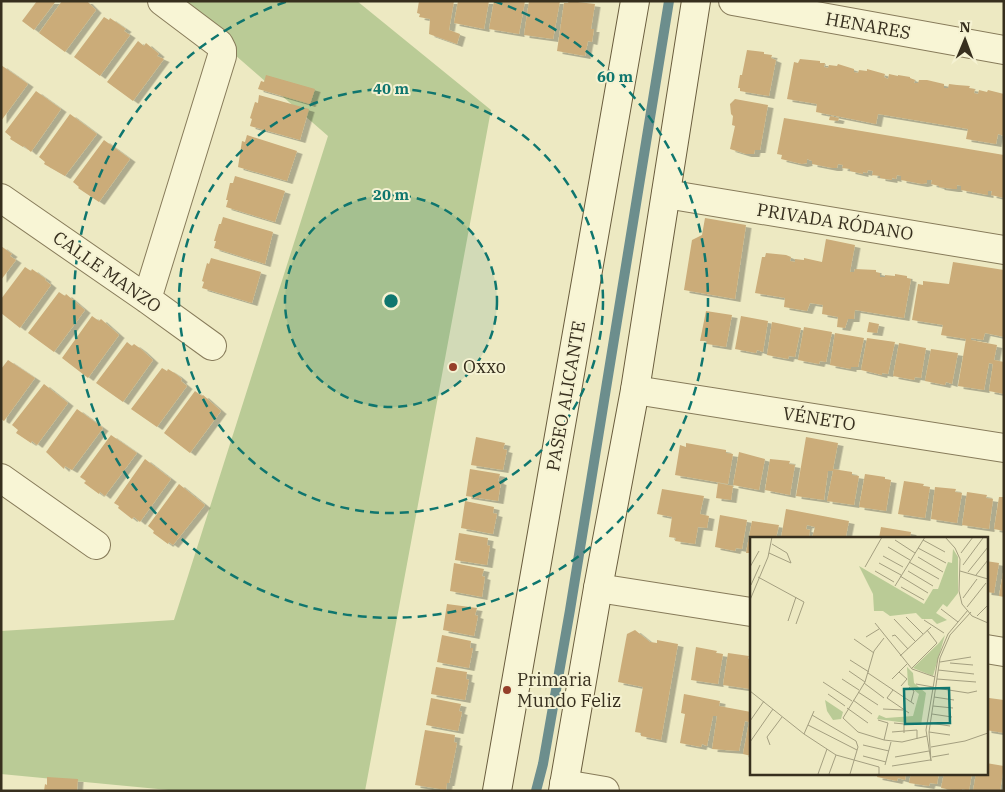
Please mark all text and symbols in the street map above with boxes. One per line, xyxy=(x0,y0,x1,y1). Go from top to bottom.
street label: HENARES xyxy=(824,7,912,44)
north arrow xyxy=(940,15,990,65)
text: N xyxy=(960,18,971,36)
text: 60 m xyxy=(597,67,633,86)
text: 40 m xyxy=(373,79,409,98)
text: 20 m xyxy=(373,185,409,204)
street label: PRIVADA RÓDANO xyxy=(755,198,915,245)
street label: CALLE MANZO xyxy=(49,226,166,317)
centre of rings xyxy=(382,292,400,310)
street label: PASEO ALICANTE xyxy=(541,319,590,473)
place label: Oxxo xyxy=(463,355,506,378)
marker: Oxxo xyxy=(447,361,459,373)
street label: VÉNETO xyxy=(781,401,857,436)
inset map xyxy=(750,537,988,774)
place label: Primaria Mundo Feliz xyxy=(517,668,621,712)
marker: Primaria Mundo Feliz xyxy=(501,684,513,696)

